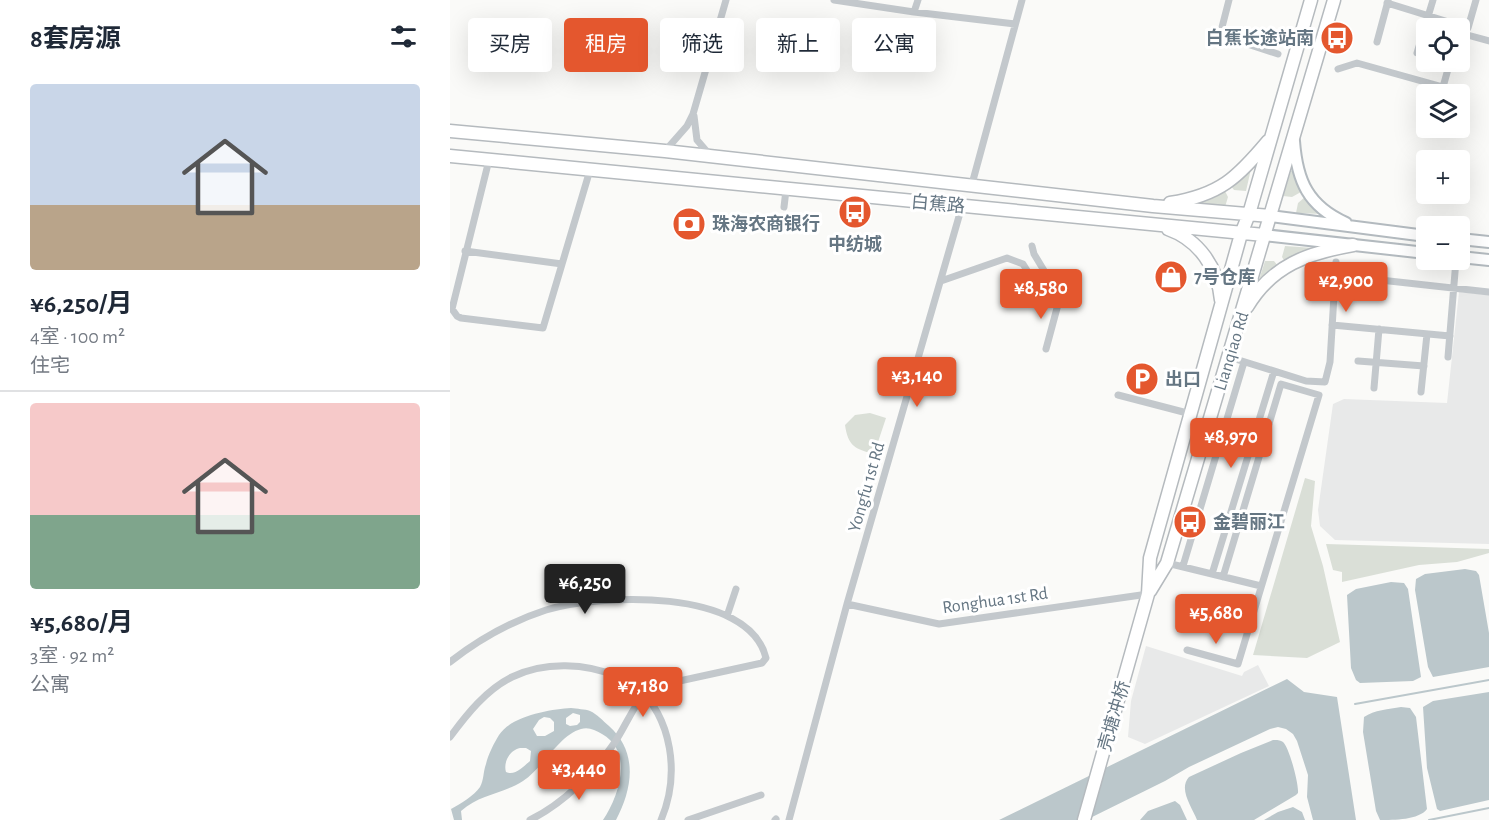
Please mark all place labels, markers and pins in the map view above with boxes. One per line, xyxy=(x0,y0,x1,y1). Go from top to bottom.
bus stop icon: 白蕉长途站南 xyxy=(1319,20,1355,56)
place label: 白蕉长途站南 xyxy=(1206,28,1314,48)
bus stop icon: 中纺城 xyxy=(837,194,873,230)
bank icon: 珠海农商银行 xyxy=(671,206,707,242)
place label: 珠海农商银行 xyxy=(712,213,820,234)
place label: 中纺城 xyxy=(828,234,882,254)
shop icon: 7号仓库 xyxy=(1153,259,1189,295)
pin: ¥2,900 xyxy=(1297,262,1395,313)
place label: 7号仓库 xyxy=(1194,267,1256,287)
pin: ¥8,580 xyxy=(992,269,1090,320)
pin: ¥3,140 xyxy=(868,357,966,408)
parking icon: 出口 xyxy=(1124,361,1160,397)
place label: 出口 xyxy=(1165,370,1201,389)
pin: ¥8,970 xyxy=(1182,418,1280,469)
bus stop icon: 金碧丽江 xyxy=(1172,504,1208,540)
place label: 金碧丽江 xyxy=(1213,512,1285,532)
pin: ¥6,250 xyxy=(536,564,634,615)
pin: ¥5,680 xyxy=(1167,594,1265,645)
pin: ¥7,180 xyxy=(594,667,692,718)
pin: ¥3,440 xyxy=(530,750,628,801)

